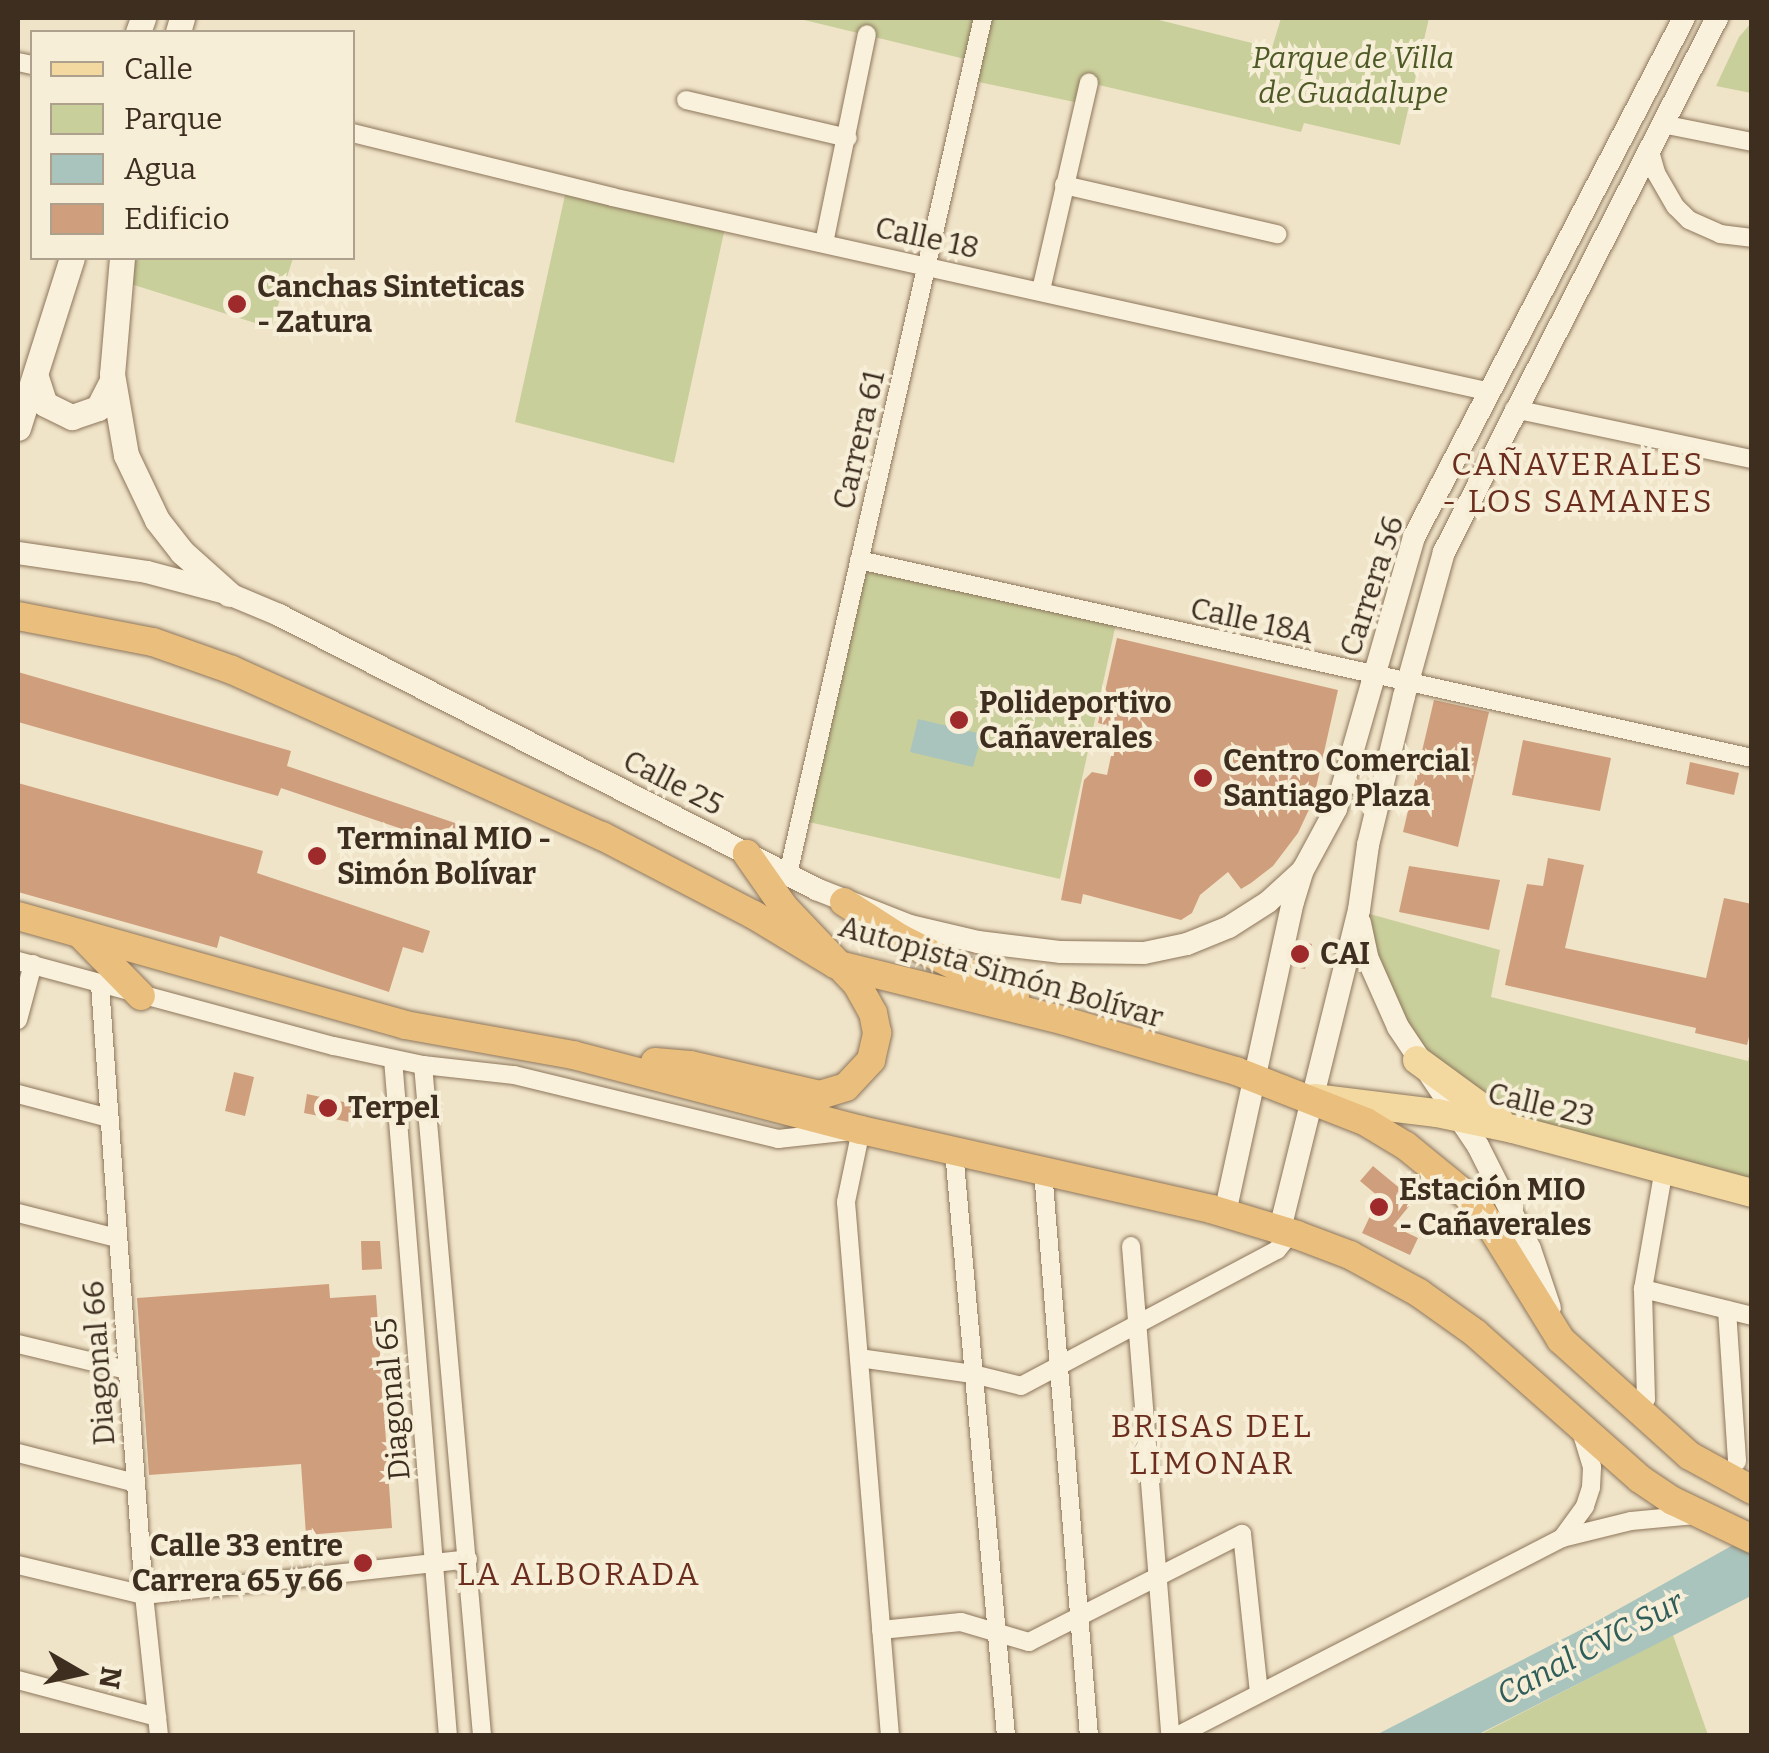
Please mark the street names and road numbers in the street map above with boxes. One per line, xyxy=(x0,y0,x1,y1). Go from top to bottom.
street label: Calle 18 xyxy=(872,209,982,267)
street label: Carrera 61 xyxy=(826,367,892,513)
street label: Carrera 56 xyxy=(1332,511,1412,661)
street label: Calle 18A xyxy=(1187,590,1317,652)
street label: Calle 25 xyxy=(617,743,729,823)
street label: Autopista Simón Bolívar xyxy=(835,908,1167,1036)
street label: Calle 23 xyxy=(1484,1075,1598,1135)
street label: Diagonal 66 xyxy=(75,1280,123,1446)
street label: Diagonal 65 xyxy=(368,1316,418,1482)

